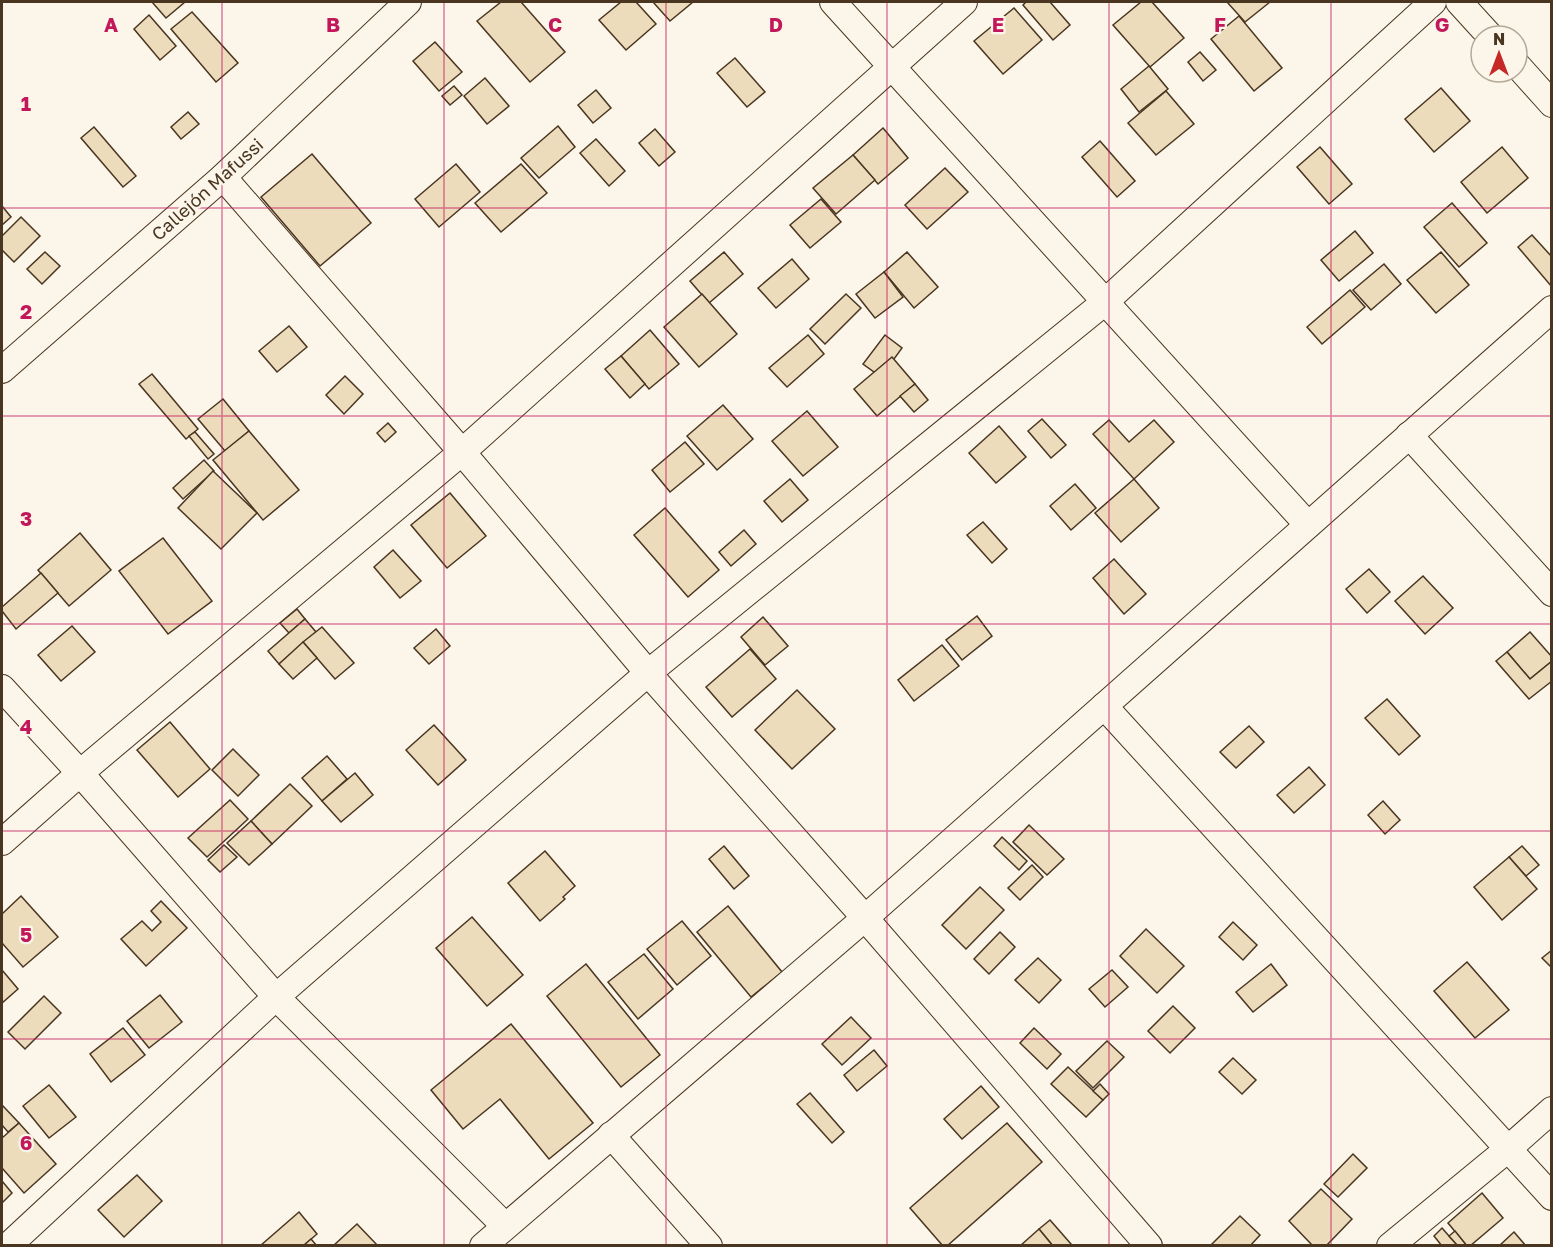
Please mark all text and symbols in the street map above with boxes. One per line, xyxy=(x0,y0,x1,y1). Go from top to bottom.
text: A xyxy=(104,12,118,36)
text: B xyxy=(326,12,340,36)
text: C xyxy=(548,12,562,36)
text: D xyxy=(769,12,783,36)
text: E xyxy=(992,12,1004,36)
text: F xyxy=(1214,12,1226,36)
text: G xyxy=(1435,12,1449,36)
north arrow xyxy=(1469,24,1529,84)
text: N xyxy=(1493,29,1505,49)
text: 1 xyxy=(21,91,31,115)
street label: Callejón Mafussi xyxy=(147,133,267,245)
text: 2 xyxy=(20,299,32,323)
text: 3 xyxy=(20,506,32,530)
text: 4 xyxy=(20,714,32,738)
text: 5 xyxy=(20,922,32,946)
text: 6 xyxy=(20,1130,32,1154)

